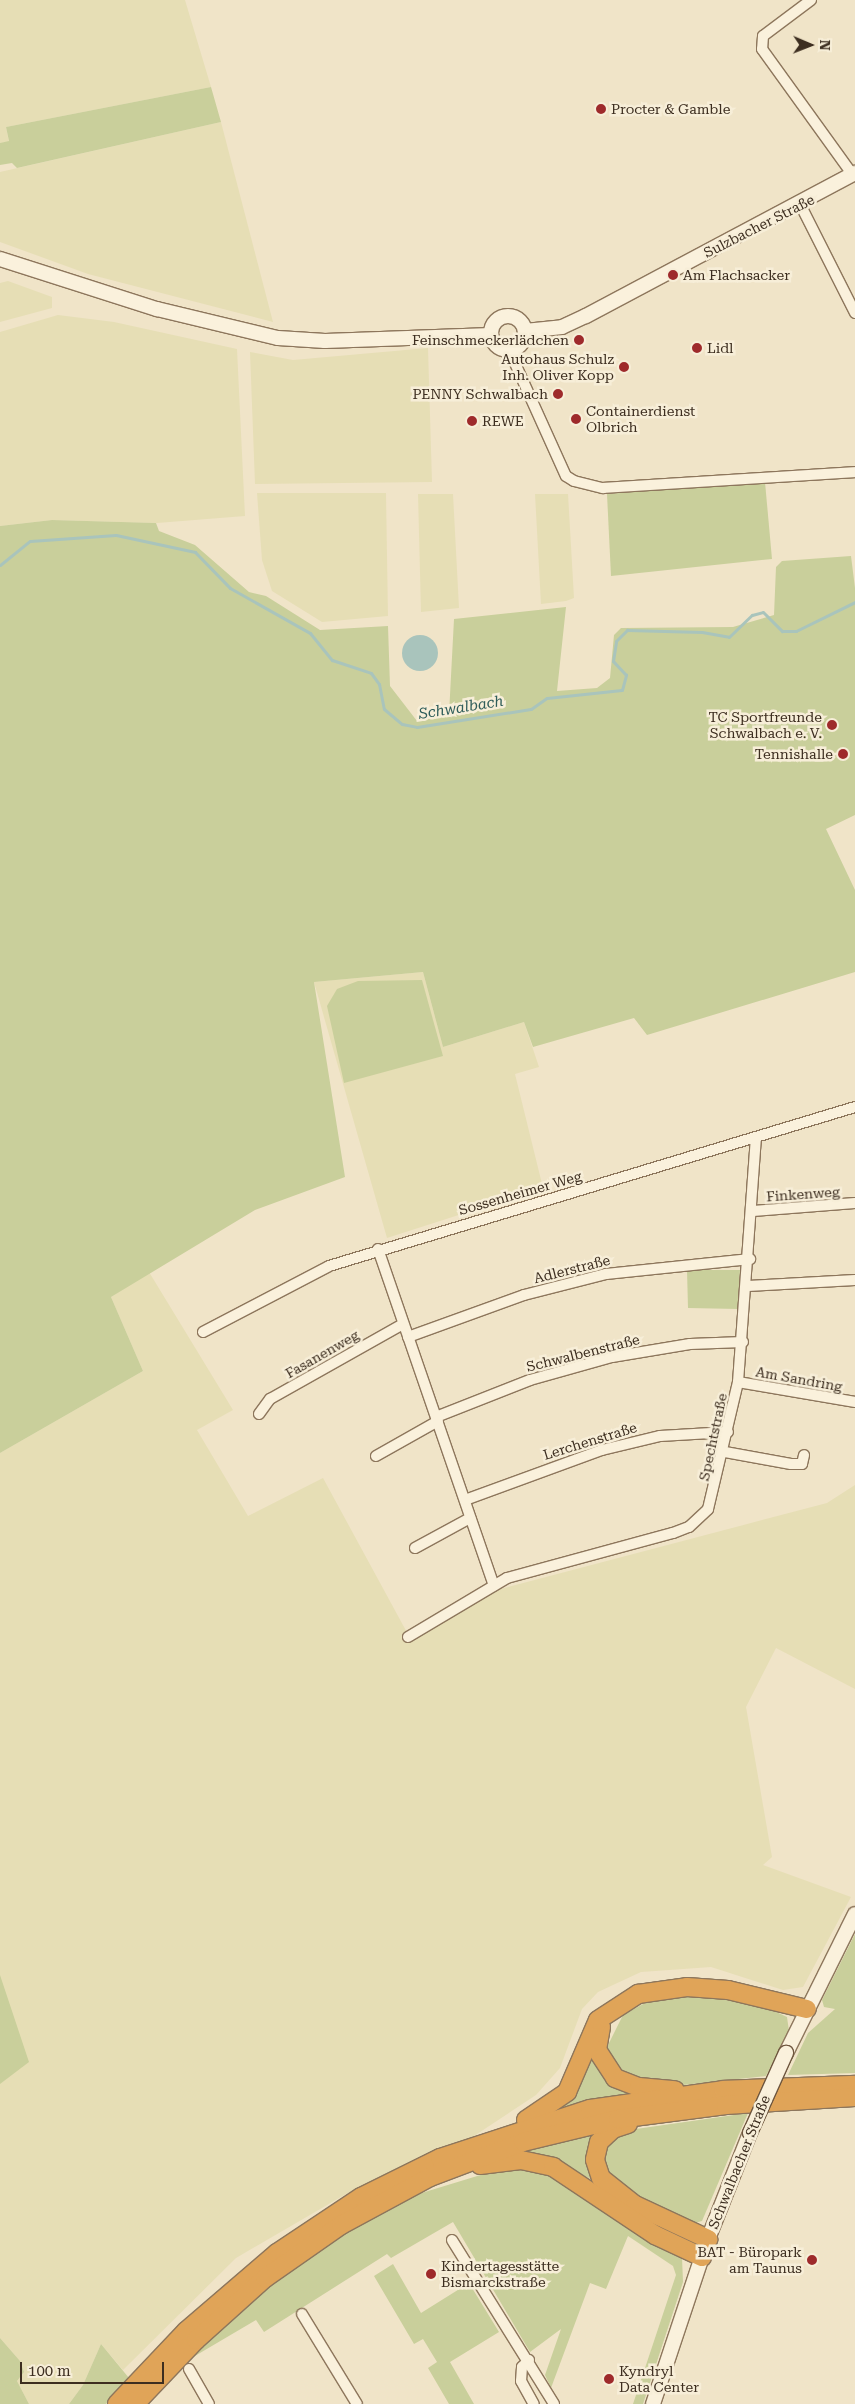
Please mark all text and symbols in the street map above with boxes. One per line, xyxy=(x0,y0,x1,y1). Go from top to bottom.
north arrow xyxy=(785,20,835,70)
text: N xyxy=(817,40,833,51)
place label: Procter & Gamble xyxy=(611,101,730,117)
marker: Procter & Gamble xyxy=(595,103,607,115)
street label: Sulzbacher Straße xyxy=(701,191,817,261)
place label: Am Flachsacker xyxy=(683,267,790,283)
marker: Am Flachsacker xyxy=(667,269,679,281)
place label: Feinschmeckerlädchen xyxy=(412,332,569,348)
marker: Feinschmeckerlädchen xyxy=(573,334,585,346)
place label: Lidl xyxy=(707,340,733,356)
marker: Lidl xyxy=(691,342,703,354)
place label: Autohaus Schulz Inh. Oliver Kopp xyxy=(501,351,614,384)
marker: Autohaus Schulz Inh. Oliver Kopp xyxy=(618,361,630,373)
place label: PENNY Schwalbach xyxy=(412,386,548,402)
marker: PENNY Schwalbach xyxy=(552,388,564,400)
place label: Containerdienst Olbrich xyxy=(586,403,695,436)
place label: REWE xyxy=(482,413,524,429)
marker: Containerdienst Olbrich xyxy=(570,413,582,425)
marker: REWE xyxy=(466,415,478,427)
water label: Schwalbach xyxy=(417,692,505,724)
place label: TC Sportfreunde Schwalbach e. V. xyxy=(709,709,822,742)
marker: TC Sportfreunde Schwalbach e. V. xyxy=(826,719,838,731)
place label: Tennishalle xyxy=(755,746,833,762)
marker: Tennishalle xyxy=(837,748,849,760)
street label: Sossenheimer Weg xyxy=(456,1167,584,1219)
street label: Finkenweg xyxy=(766,1183,840,1205)
street label: Adlerstraße xyxy=(532,1251,612,1287)
street label: Fasanenweg xyxy=(282,1326,362,1382)
street label: Schwalbenstraße xyxy=(525,1331,641,1375)
street label: Am Sandring xyxy=(754,1363,844,1395)
street label: Spechtstraße xyxy=(696,1392,730,1482)
street label: Lerchenstraße xyxy=(541,1419,639,1463)
street label: Schwalbacher Straße xyxy=(704,2093,774,2231)
place label: BAT - Büropark am Taunus xyxy=(697,2244,802,2276)
marker: BAT - Büropark am Taunus xyxy=(806,2254,818,2266)
place label: Kindertagesstätte Bismarckstraße xyxy=(441,2258,559,2290)
marker: Kindertagesstätte Bismarckstraße xyxy=(425,2268,437,2280)
scale bar xyxy=(22,2352,166,2384)
text: 100 m xyxy=(28,2362,71,2380)
place label: Kyndryl Data Center xyxy=(619,2363,699,2396)
marker: Kyndryl Data Center xyxy=(603,2373,615,2385)

